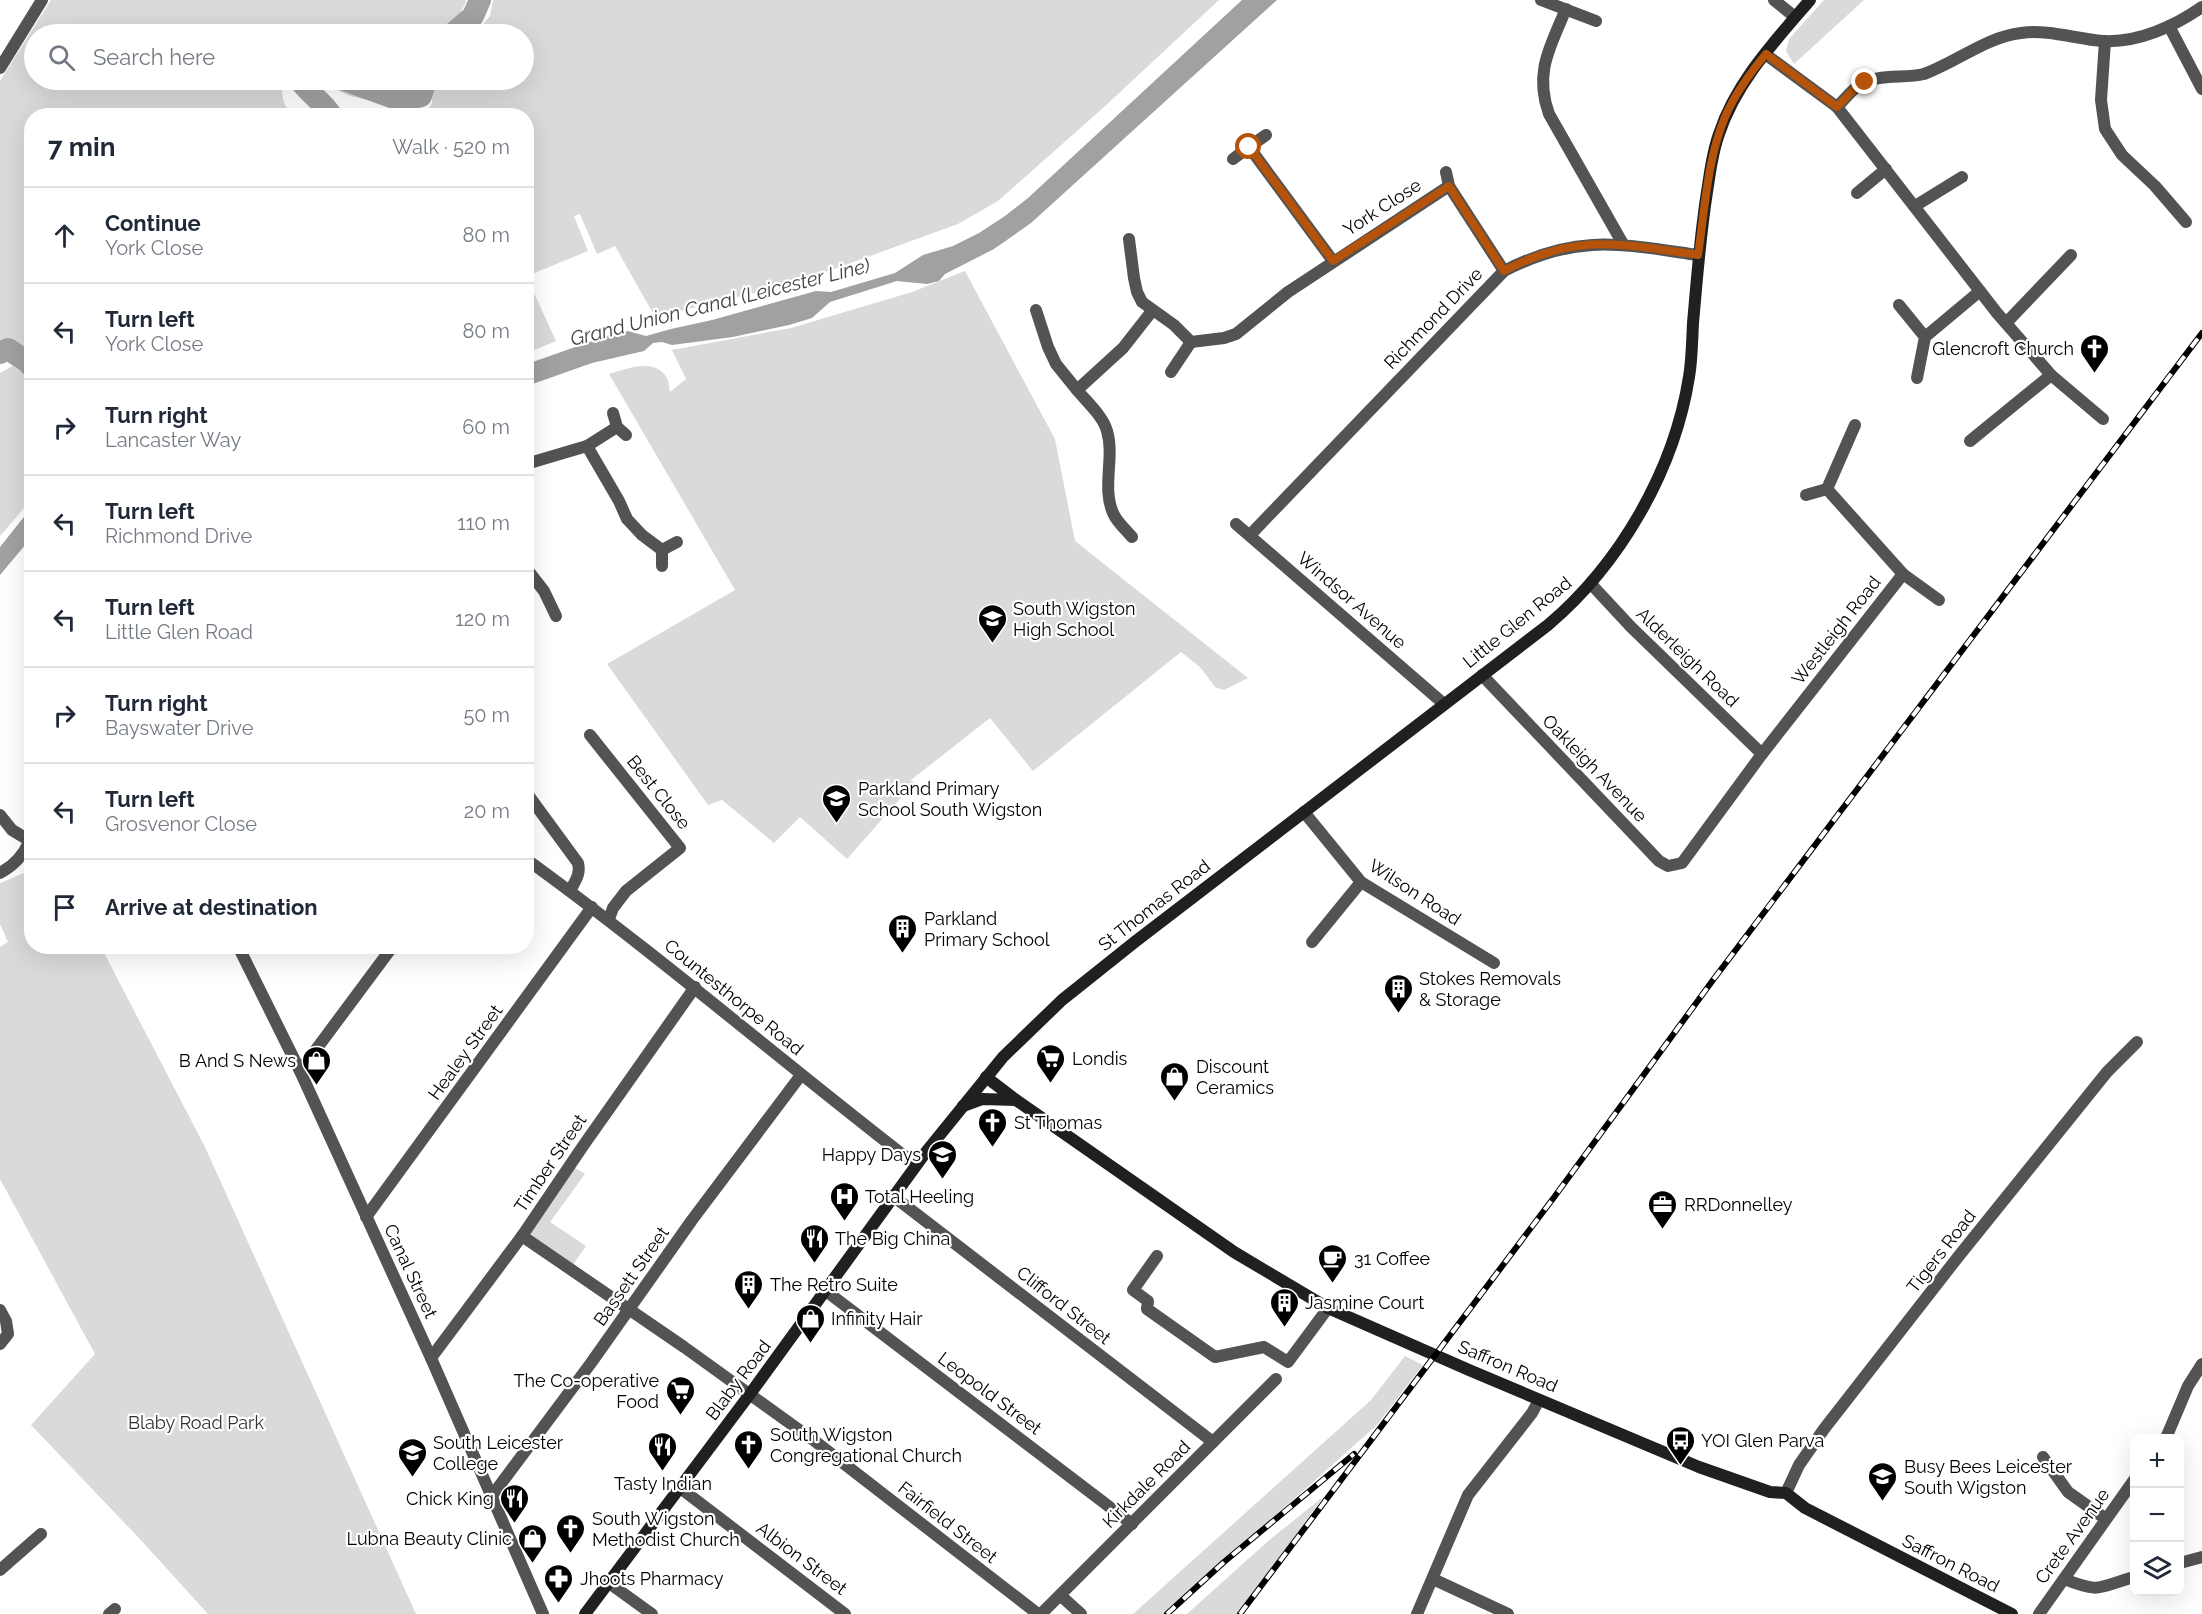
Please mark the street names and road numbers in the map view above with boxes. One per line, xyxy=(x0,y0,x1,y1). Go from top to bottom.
street label: York Close xyxy=(1339,174,1425,240)
street label: Richmond Drive xyxy=(1379,263,1487,373)
street label: Windsor Avenue xyxy=(1293,547,1411,653)
street label: Little Glen Road xyxy=(1459,572,1575,672)
street label: Westleigh Road xyxy=(1787,572,1885,688)
street label: Alderleigh Road xyxy=(1633,603,1743,711)
street label: Oakleigh Avenue xyxy=(1538,710,1652,826)
street label: Best Close xyxy=(623,751,695,834)
street label: St Thomas Road xyxy=(1094,855,1214,955)
street label: Wilson Road xyxy=(1365,855,1465,929)
street label: Countesthorpe Road xyxy=(660,935,808,1059)
street label: Healey Street xyxy=(423,1000,507,1104)
street label: Timber Street xyxy=(510,1110,590,1216)
street label: Tigers Road xyxy=(1902,1205,1980,1297)
street label: Canal Street xyxy=(380,1221,442,1321)
street label: Bassett Street xyxy=(589,1222,673,1330)
street label: Clifford Street xyxy=(1013,1262,1115,1348)
street label: Blaby Road xyxy=(701,1336,775,1424)
street label: Saffron Road xyxy=(1455,1336,1561,1396)
street label: Leopold Street xyxy=(934,1347,1046,1439)
street label: Kirkdale Road xyxy=(1098,1436,1194,1532)
street label: Fairfield Street xyxy=(894,1477,1002,1567)
street label: Crete Avenue xyxy=(2030,1484,2114,1588)
street label: Albion Street xyxy=(753,1517,851,1599)
street label: Saffron Road xyxy=(1899,1530,2003,1596)

